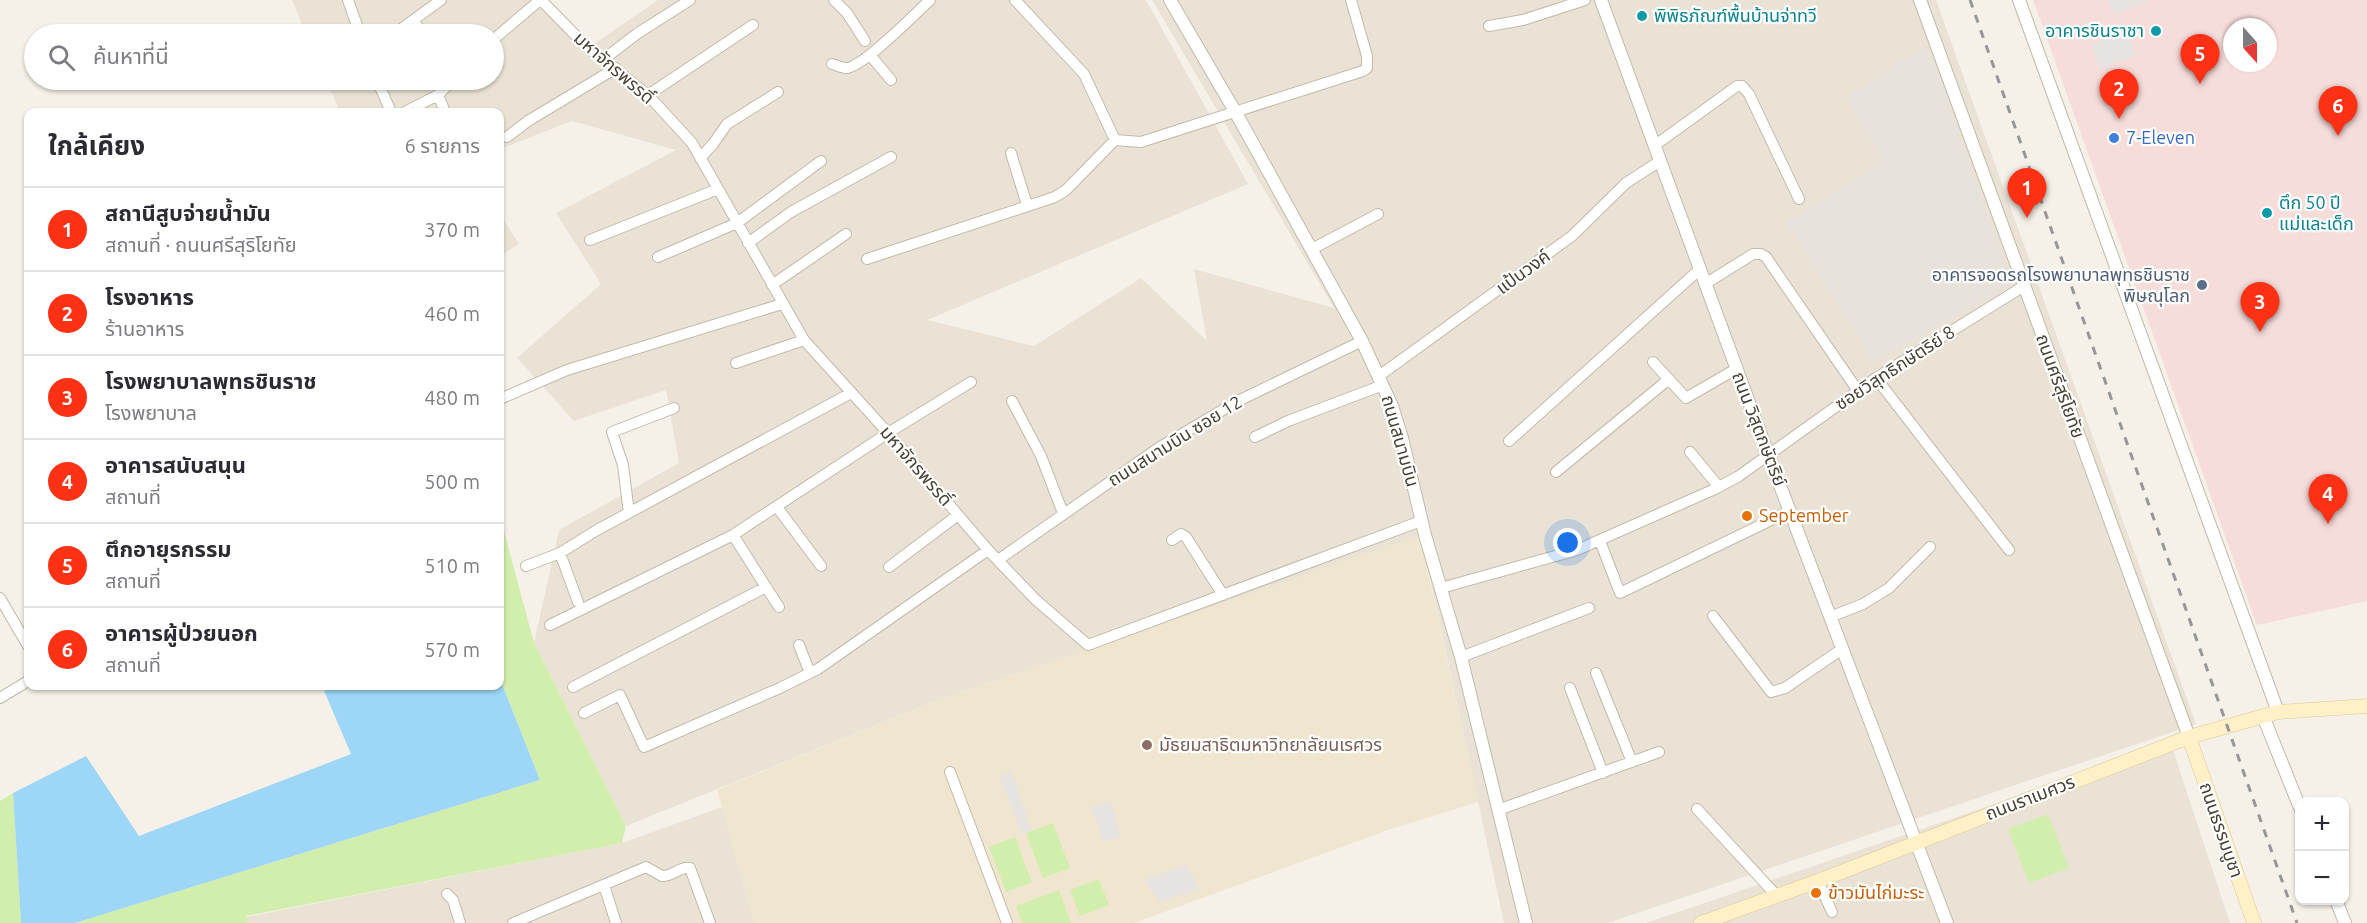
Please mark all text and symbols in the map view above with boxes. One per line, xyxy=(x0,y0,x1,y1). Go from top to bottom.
place label: พิพิธภัณฑ์พื้นบ้านจ่าทวี xyxy=(1654,3,1817,25)
marker: พิพิธภัณฑ์พื้นบ้านจ่าทวี xyxy=(1635,9,1649,23)
north arrow xyxy=(2223,18,2277,72)
place label: อาคารชินราชา xyxy=(2045,20,2144,40)
search box xyxy=(24,24,504,90)
marker: อาคารชินราชา xyxy=(2149,24,2163,38)
street label: มหาจักรพรรดิ์ xyxy=(571,27,659,107)
pin: 5 xyxy=(2180,34,2220,84)
icon: search xyxy=(45,41,78,74)
text: ค้นหาที่นี่ xyxy=(93,43,169,68)
pin: 2 xyxy=(2100,70,2138,119)
pin: 6 xyxy=(2318,86,2358,136)
place label: 7-Eleven xyxy=(2126,127,2195,147)
text: ใกล้เคียง xyxy=(48,131,145,160)
marker: 7-Eleven xyxy=(2107,131,2121,145)
text: 6 รายการ xyxy=(405,134,480,157)
pin: 1 xyxy=(2008,168,2046,218)
place label: ตึก 50 ปี แม่และเด็ก xyxy=(2279,192,2354,233)
text: สถานีสูบจ่ายน้ำมัน xyxy=(105,200,271,225)
marker: ตึก 50 ปี แม่และเด็ก xyxy=(2260,206,2274,220)
text: 1 xyxy=(62,218,73,241)
text: 370 m xyxy=(424,218,480,241)
text: สถานที่ · ถนนศรีสุริโยทัย xyxy=(105,233,297,256)
street label: แป้นวงค์ xyxy=(1492,245,1553,297)
place label: อาคารจอดรถโรงพยาบาลพุทธชินราช พิษณุโลก xyxy=(1932,264,2190,307)
marker: อาคารจอดรถโรงพยาบาลพุทธชินราช พิษณุโลก xyxy=(2195,278,2209,292)
pin: 3 xyxy=(2240,282,2280,332)
text: โรงอาหาร xyxy=(105,284,194,309)
text: 2 xyxy=(62,302,73,325)
text: 460 m xyxy=(424,302,480,325)
text: ร้านอาหาร xyxy=(105,317,184,340)
street label: ซอยวิสุทธิกษัตริย์ 8 xyxy=(1831,321,1959,415)
street label: ถนนศรีสุริโยทัย xyxy=(2031,331,2089,441)
text: โรงพยาบาลพุทธชินราช xyxy=(105,368,317,393)
street label: ถนน วิสุตกษัตริย์ xyxy=(1727,369,1791,489)
text: 3 xyxy=(62,386,73,409)
text: 480 m xyxy=(424,386,480,409)
street label: ถนนสนามบิน ซอย 12 xyxy=(1104,391,1245,489)
street label: ถนนสนามบิน xyxy=(1378,393,1424,489)
text: โรงพยาบาล xyxy=(105,401,197,424)
street label: มหาจักรพรรดิ์ xyxy=(877,421,957,509)
text: อาคารสนับสนุน xyxy=(105,452,246,477)
text: 4 xyxy=(62,470,73,493)
text: 500 m xyxy=(424,470,480,493)
pin: 4 xyxy=(2308,474,2348,524)
text: สถานที่ xyxy=(105,485,161,508)
place label: September xyxy=(1759,505,1849,525)
marker: September xyxy=(1740,509,1754,523)
your location xyxy=(1553,528,1582,557)
text: ตึกอายุรกรรม xyxy=(105,536,232,561)
text: 5 xyxy=(62,554,73,577)
text: 510 m xyxy=(424,554,480,577)
text: สถานที่ xyxy=(105,569,161,592)
text: อาคารผู้ป่วยนอก xyxy=(105,620,258,645)
text: 6 xyxy=(62,638,73,661)
text: 570 m xyxy=(424,638,480,661)
text: สถานที่ xyxy=(105,653,161,676)
place label: มัธยมสาธิตมหาวิทยาลัยนเรศวร xyxy=(1159,734,1382,754)
marker: มัธยมสาธิตมหาวิทยาลัยนเรศวร xyxy=(1140,738,1154,752)
street label: ถนนราเมศวร xyxy=(1982,771,2077,823)
street label: ถนนธรรมบูชา xyxy=(2193,779,2248,881)
map controls xyxy=(2295,797,2349,905)
button: + xyxy=(2295,797,2349,851)
button: − xyxy=(2295,851,2349,905)
place label: ข้าวมันไก่มะระ xyxy=(1828,882,1924,902)
marker: ข้าวมันไก่มะระ xyxy=(1809,886,1823,900)

